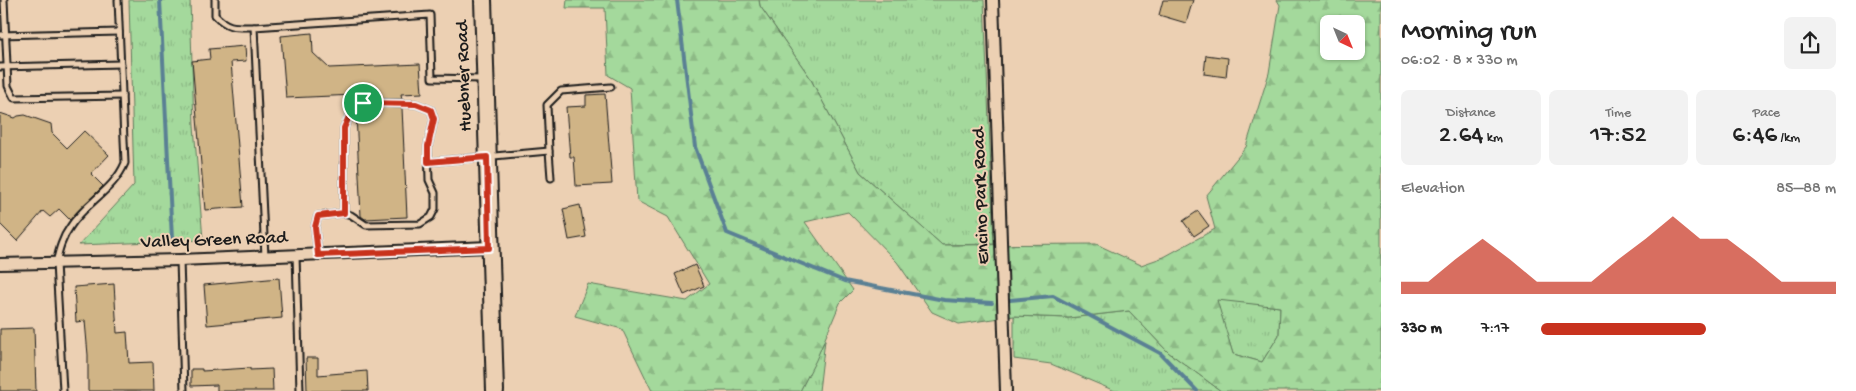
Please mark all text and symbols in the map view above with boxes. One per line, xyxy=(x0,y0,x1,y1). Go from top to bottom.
north arrow xyxy=(1320,15,1365,60)
map controls xyxy=(1320,15,1365,60)
text: Morning run xyxy=(1401,16,1536,49)
button: share xyxy=(1784,17,1836,69)
street label: Huebner Road xyxy=(452,18,478,132)
text: 06:02 · 8 × 330 m xyxy=(1401,52,1518,71)
pin xyxy=(342,82,384,124)
icon: arrive xyxy=(349,89,377,117)
text: Distance xyxy=(1446,105,1496,122)
text: Time xyxy=(1606,105,1631,122)
text: Pace xyxy=(1752,105,1780,122)
text: 2.64 xyxy=(1439,122,1483,151)
text: 17:52 xyxy=(1590,122,1647,151)
text: 6:46 xyxy=(1732,122,1777,151)
street label: Encino Park Road xyxy=(968,125,996,265)
text: km xyxy=(1483,130,1503,147)
text: /km xyxy=(1777,130,1800,147)
text: Elevation xyxy=(1401,180,1465,199)
text: 85–88 m xyxy=(1776,180,1836,199)
street label: Valley Green Road xyxy=(139,227,289,255)
text: 330 m xyxy=(1401,320,1442,339)
text: 7:17 xyxy=(1481,320,1509,339)

